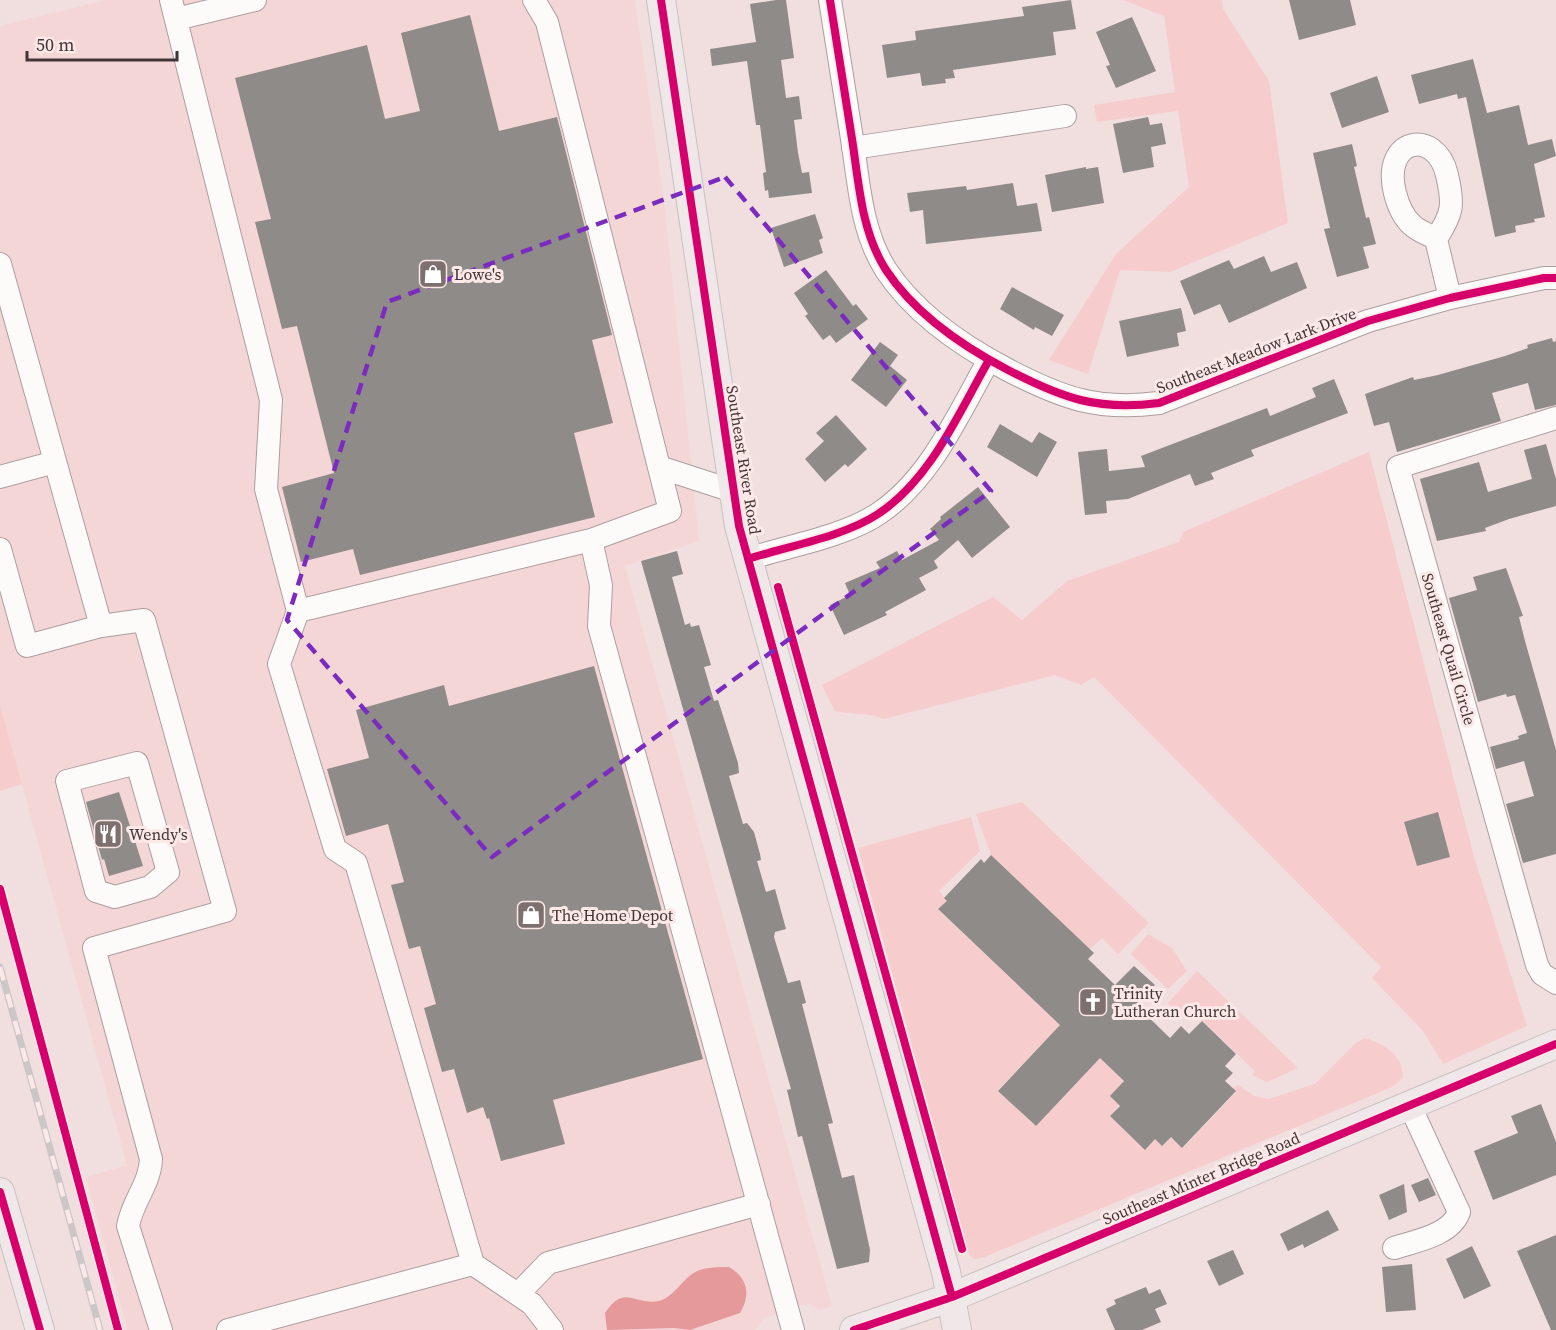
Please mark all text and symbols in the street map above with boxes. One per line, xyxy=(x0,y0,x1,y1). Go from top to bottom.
scale bar xyxy=(27,24,177,62)
text: 50 m xyxy=(36,32,74,57)
shop icon: Lowe's xyxy=(417,258,449,290)
place label: Lowe's xyxy=(454,263,501,285)
street label: Southeast Meadow Lark Drive xyxy=(1153,302,1359,398)
street label: Southeast River Road xyxy=(721,384,767,536)
street label: Southeast Quail Circle xyxy=(1417,570,1481,728)
restaurant icon: Wendy's xyxy=(92,818,124,850)
place label: Wendy's xyxy=(129,823,188,845)
shop icon: The Home Depot xyxy=(515,899,547,931)
place label: The Home Depot xyxy=(552,904,674,926)
place label: Trinity Lutheran Church xyxy=(1114,982,1237,1022)
church icon: Trinity Lutheran Church xyxy=(1077,986,1109,1018)
street label: Southeast Minter Bridge Road xyxy=(1099,1126,1303,1230)

